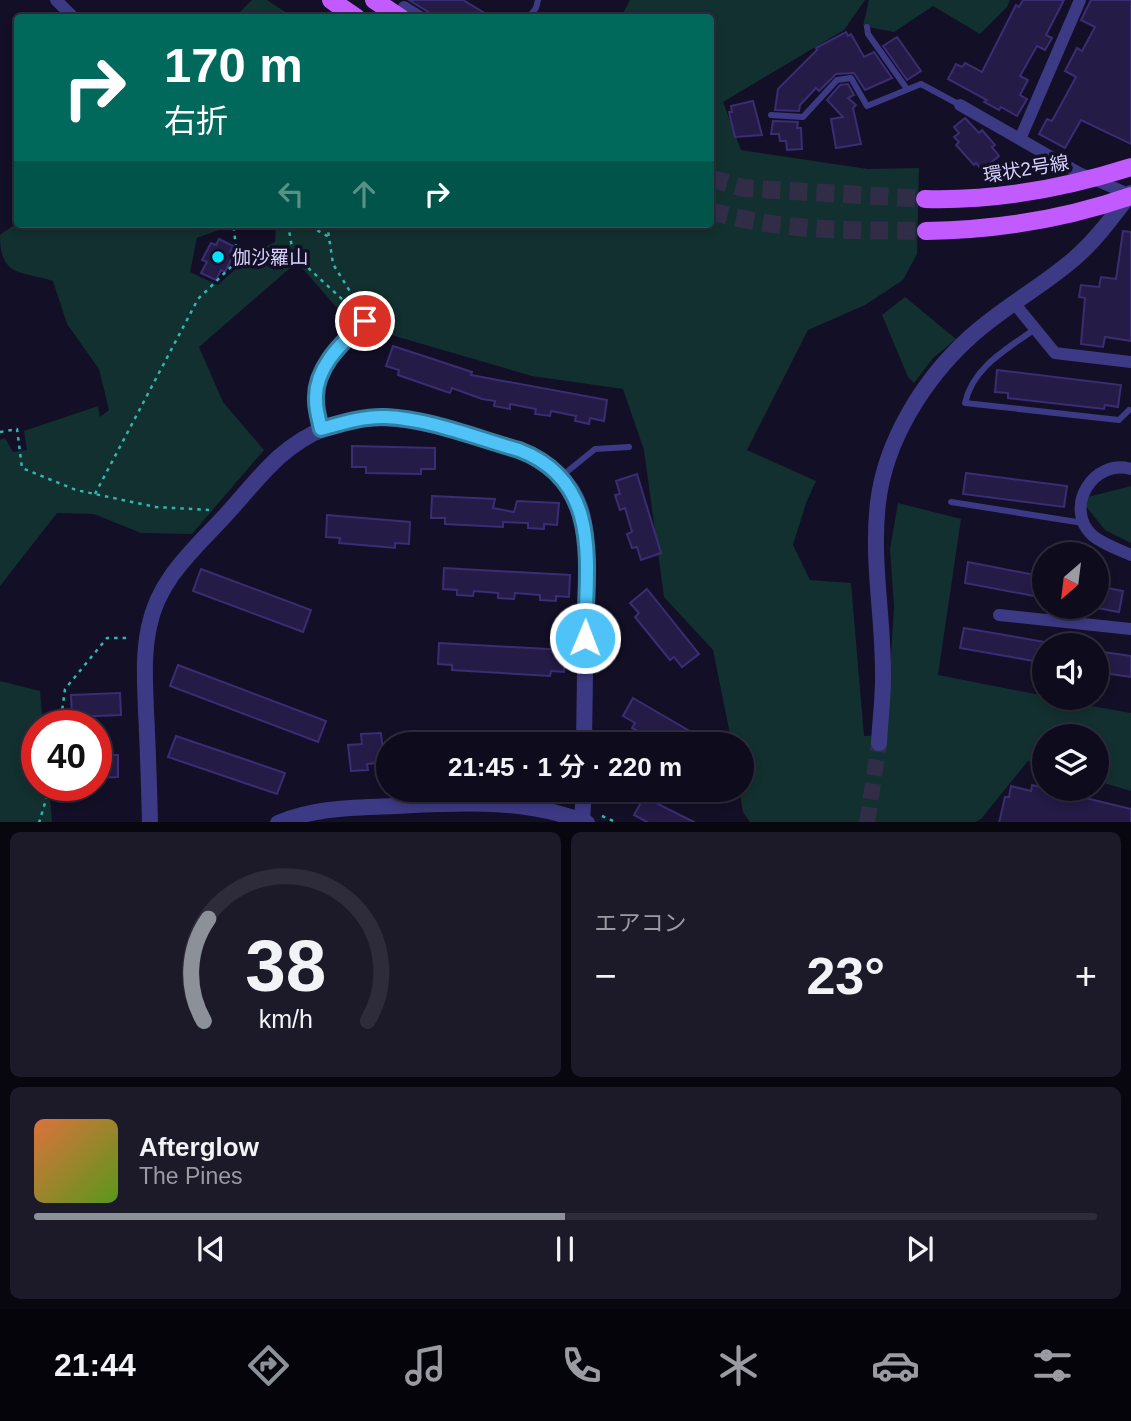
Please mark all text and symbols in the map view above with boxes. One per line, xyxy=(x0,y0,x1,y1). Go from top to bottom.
text: 170 m xyxy=(164,38,303,92)
icon: right xyxy=(49,42,140,133)
text: 右折 xyxy=(164,103,228,139)
street label: 環状2号線 xyxy=(982,152,1070,186)
icon: left xyxy=(272,175,310,213)
icon: ahead xyxy=(345,175,383,213)
icon: right xyxy=(418,175,456,213)
place label: 伽沙羅山 xyxy=(232,247,308,268)
marker: 伽沙羅山 xyxy=(210,249,226,265)
pin xyxy=(335,291,395,351)
icon: arrive xyxy=(346,302,384,340)
north arrow xyxy=(1032,542,1110,620)
map controls xyxy=(1032,542,1109,801)
position arrow xyxy=(548,601,622,675)
button: sound xyxy=(1032,633,1109,710)
speed limit sign: 40 xyxy=(21,710,112,801)
button: layers xyxy=(1032,724,1109,801)
text: 21:45 · 1 分 · 220 m xyxy=(448,752,682,782)
text: エアコン xyxy=(595,910,687,936)
text: 38 xyxy=(245,925,326,1006)
text: 23° xyxy=(806,947,885,1005)
text: − xyxy=(595,955,617,997)
text: + xyxy=(1075,955,1097,997)
text: km/h xyxy=(258,1004,312,1032)
text: Afterglow xyxy=(139,1132,259,1162)
text: The Pines xyxy=(139,1163,243,1189)
icon: previous xyxy=(192,1230,230,1268)
icon: pause xyxy=(546,1230,584,1268)
icon: next xyxy=(901,1230,939,1268)
icon: directions xyxy=(244,1341,293,1390)
icon: music xyxy=(401,1341,450,1390)
icon: phone xyxy=(557,1341,606,1390)
icon: climate xyxy=(714,1341,763,1390)
icon: car xyxy=(871,1341,920,1390)
icon: filters xyxy=(1028,1341,1077,1390)
text: 21:44 xyxy=(54,1347,136,1383)

